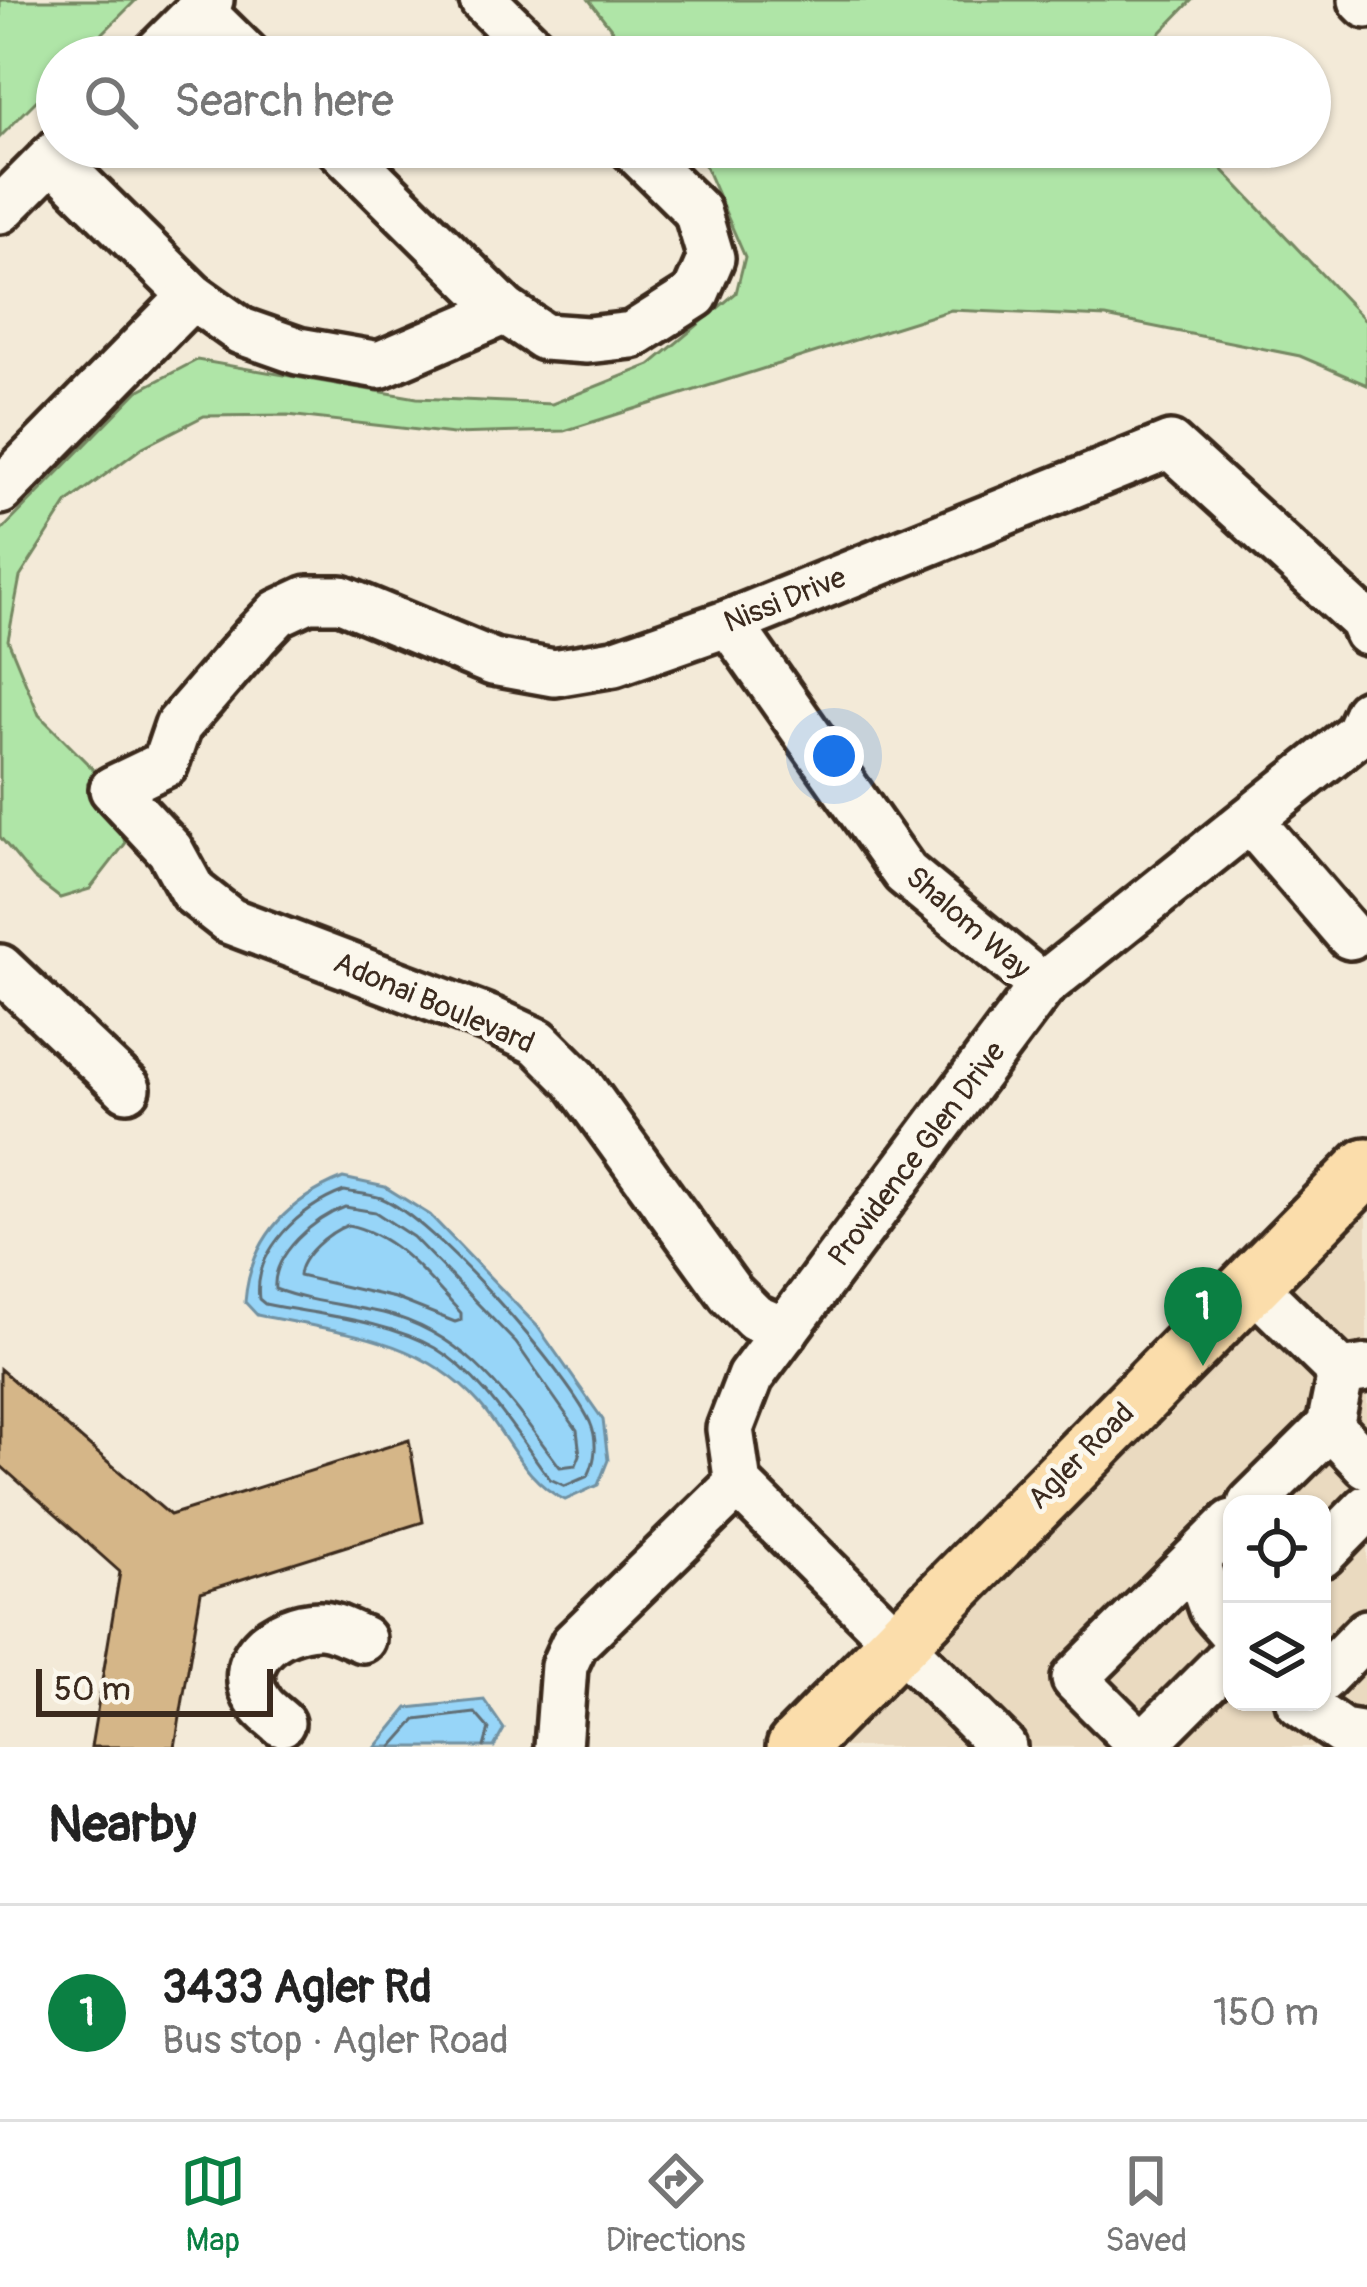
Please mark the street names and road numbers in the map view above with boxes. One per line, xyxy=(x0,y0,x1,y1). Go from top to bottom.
street label: Nissi Drive xyxy=(719,559,852,641)
street label: Shalom Way xyxy=(898,859,1038,987)
street label: Adonai Boulevard xyxy=(328,944,540,1062)
street label: Providence Glen Drive xyxy=(820,1034,1014,1274)
street label: Agler Road xyxy=(1020,1395,1142,1517)

